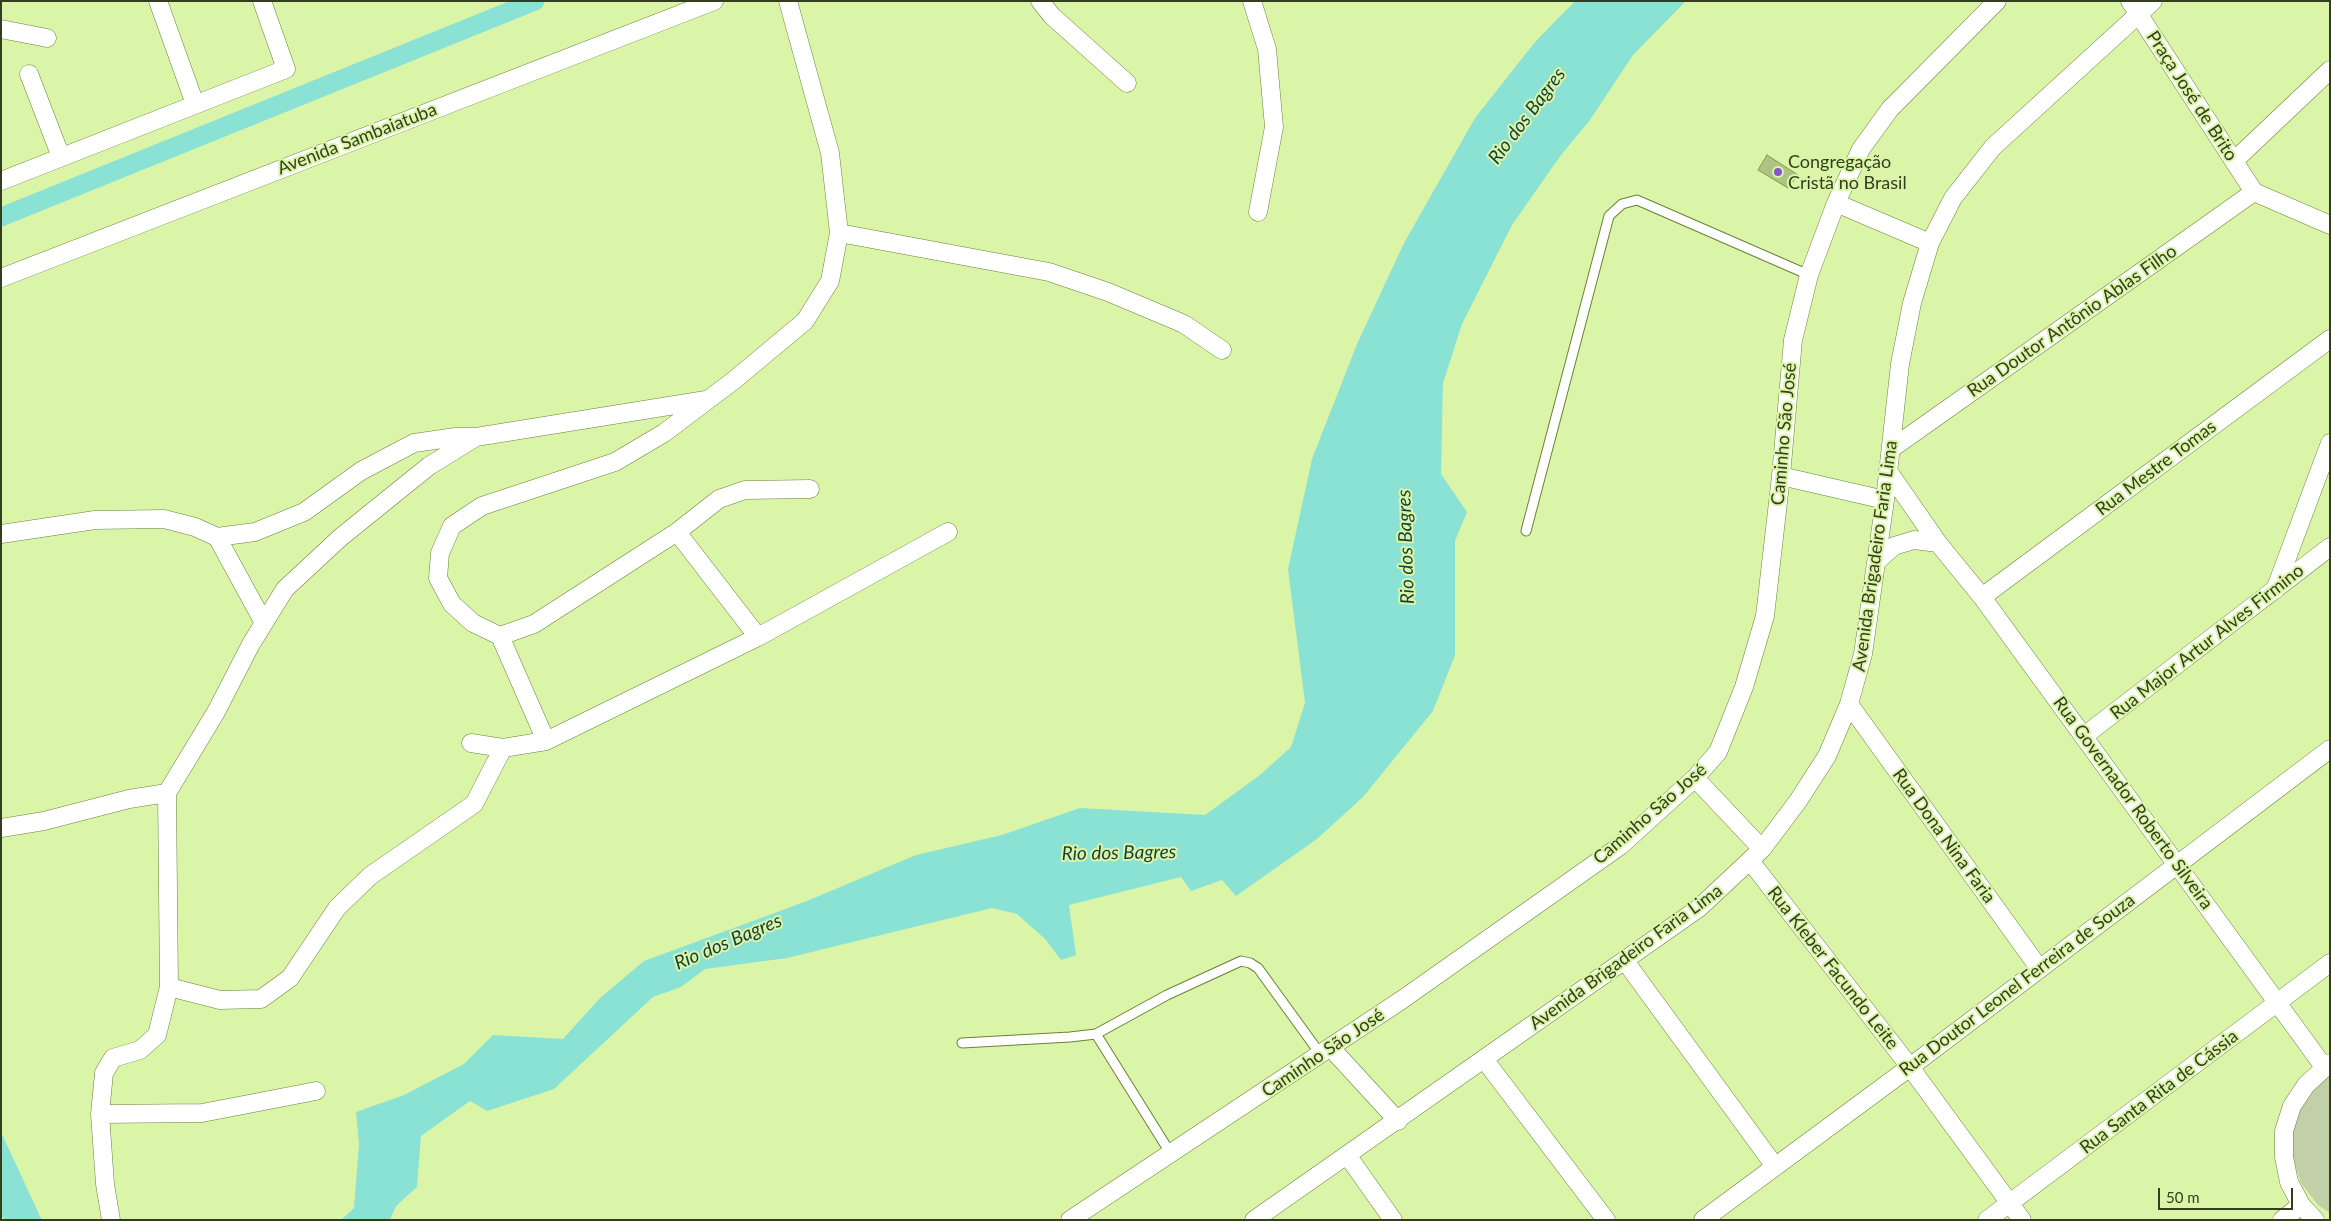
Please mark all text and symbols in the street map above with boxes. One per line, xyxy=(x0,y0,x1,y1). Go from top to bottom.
street label: Praça José de Brito xyxy=(2142,27,2242,165)
water label: Rio dos Bagres xyxy=(1483,63,1571,169)
street label: Avenida Sambaiatuba xyxy=(274,99,440,179)
place label: Congregação Cristã no Brasil xyxy=(1788,151,1907,193)
marker: Congregação Cristã no Brasil xyxy=(1772,166,1784,178)
street label: Rua Doutor Antônio Ablas Filho xyxy=(1963,240,2181,402)
street label: Caminho São José xyxy=(1767,362,1801,506)
street label: Rua Mestre Tomas xyxy=(2092,416,2220,520)
street label: Avenida Brigadeiro Faria Lima xyxy=(1848,439,1902,673)
water label: Rio dos Bagres xyxy=(1393,489,1419,605)
street label: Rua Major Artur Alves Firmino xyxy=(2106,560,2308,724)
street label: Rua Governador Roberto Silveira xyxy=(2049,692,2217,914)
street label: Caminho São José xyxy=(1589,759,1711,869)
street label: Rua Dona Nina Faria xyxy=(1888,765,2000,907)
water label: Rio dos Bagres xyxy=(1061,841,1177,865)
street label: Avenida Brigadeiro Faria Lima xyxy=(1525,880,1727,1034)
street label: Rua Kleber Facundo Leite xyxy=(1763,882,1903,1054)
street label: Rua Doutor Leonel Ferreira de Souza xyxy=(1895,889,2139,1081)
water label: Rio dos Bagres xyxy=(671,909,785,975)
street label: Caminho São José xyxy=(1258,1004,1388,1102)
street label: Rua Santa Rita de Cássia xyxy=(2076,1025,2242,1159)
scale bar xyxy=(2161,1178,2296,1210)
text: 50 m xyxy=(2166,1188,2200,1206)

